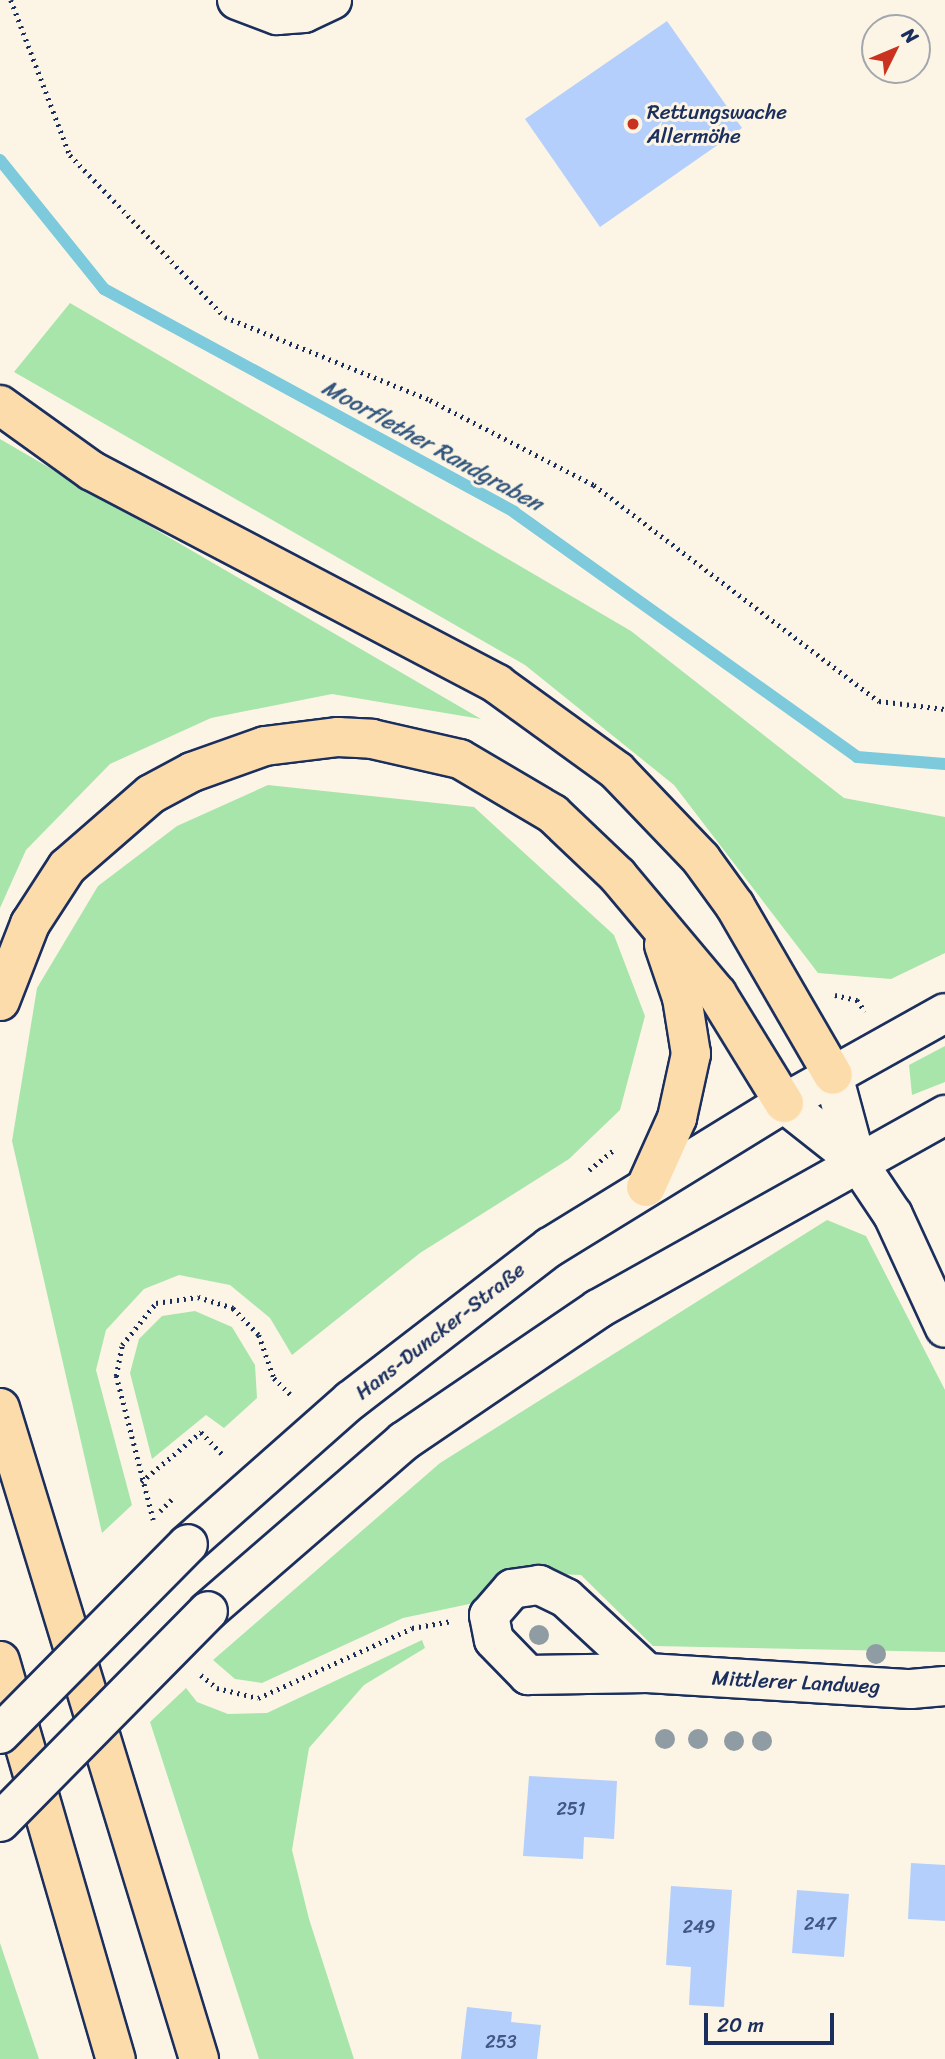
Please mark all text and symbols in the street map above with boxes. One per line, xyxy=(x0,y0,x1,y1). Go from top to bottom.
north arrow xyxy=(861,14,931,84)
text: N xyxy=(894,20,927,52)
place label: Rettungswache Allermöhe xyxy=(647,99,787,149)
marker: Rettungswache Allermöhe xyxy=(625,116,641,132)
water label: Moorflether Randgraben xyxy=(317,374,547,518)
street label: Hans-Duncker-Straße xyxy=(350,1257,530,1405)
street label: Mittlerer Landweg xyxy=(711,1665,881,1699)
house number: 251 xyxy=(556,1798,586,1820)
house number: 247 xyxy=(804,1913,836,1935)
house number: 249 xyxy=(683,1916,715,1938)
scale bar xyxy=(707,2000,836,2044)
text: 20 m xyxy=(717,2006,764,2044)
house number: 253 xyxy=(485,2031,517,2053)

